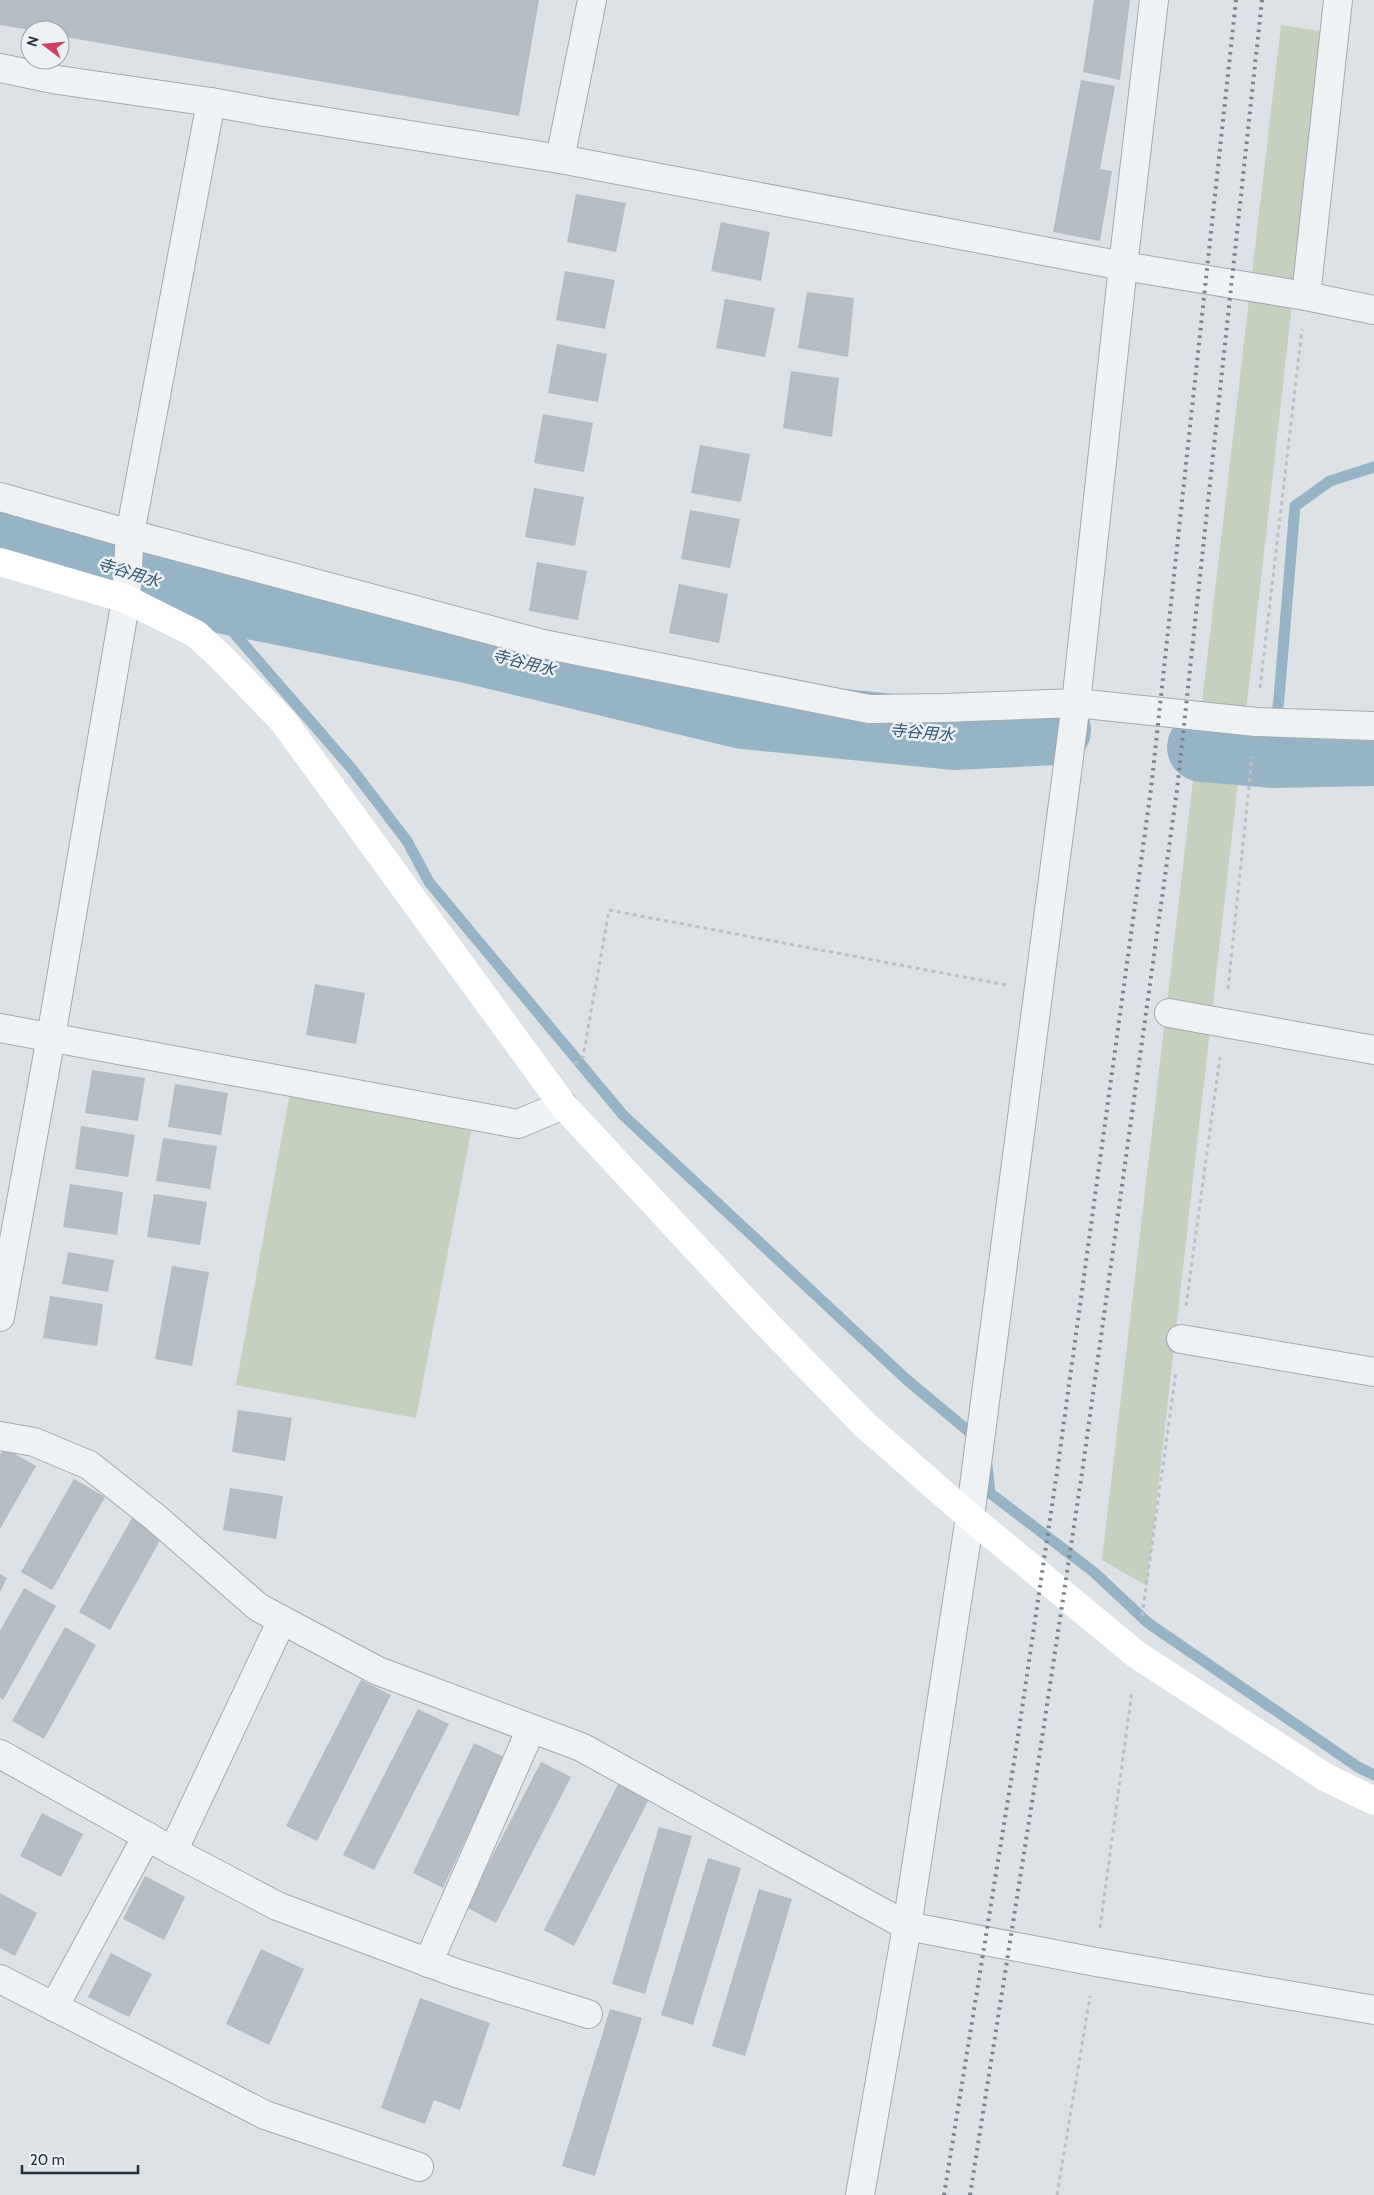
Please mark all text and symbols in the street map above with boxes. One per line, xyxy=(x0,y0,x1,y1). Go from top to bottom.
north arrow xyxy=(20,20,70,70)
text: N xyxy=(22,34,43,49)
water label: 寺谷用水 xyxy=(95,554,164,592)
water label: 寺谷用水 xyxy=(491,646,559,680)
water label: 寺谷用水 xyxy=(889,720,957,745)
scale bar xyxy=(22,2142,139,2174)
text: 20 m xyxy=(30,2151,65,2169)

